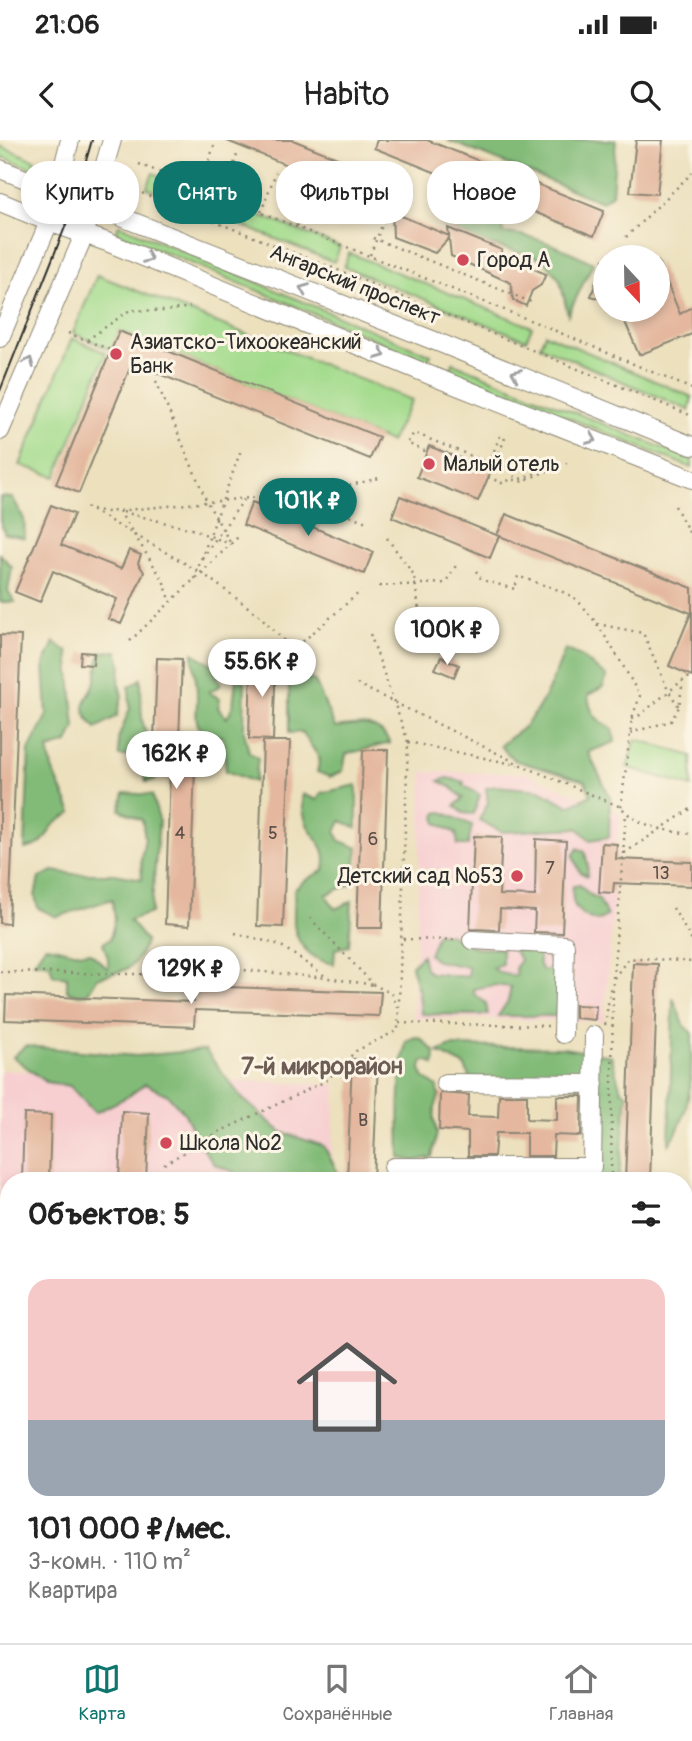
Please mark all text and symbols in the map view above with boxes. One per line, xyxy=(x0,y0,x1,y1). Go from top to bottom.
text: 21:06 xyxy=(35,9,100,41)
text: Habito xyxy=(303,75,389,115)
icon: back xyxy=(28,76,66,114)
icon: search xyxy=(626,76,664,114)
chip: Купить xyxy=(21,161,139,224)
chip: Снять xyxy=(153,161,262,224)
chip: Фильтры xyxy=(276,161,413,224)
chip: Новое xyxy=(427,161,540,224)
street label: Ангарский проспект xyxy=(266,239,445,332)
north arrow xyxy=(593,245,670,322)
map controls xyxy=(593,245,670,322)
place label: Город А xyxy=(477,247,550,274)
one-way arrow xyxy=(141,250,153,264)
marker: Город А xyxy=(455,252,471,268)
one-way arrow xyxy=(299,284,311,298)
place label: Азиатско-Тихоокеанский Банк xyxy=(130,329,362,380)
marker: Азиатско-Тихоокеанский Банк xyxy=(108,346,124,362)
one-way arrow xyxy=(374,346,386,360)
one-way arrow xyxy=(21,357,35,369)
one-way arrow xyxy=(510,368,522,382)
one-way arrow xyxy=(585,430,597,444)
place label: Малый отель xyxy=(443,451,560,478)
marker: Малый отель xyxy=(421,456,437,472)
pin: 101K ₽ xyxy=(251,478,365,538)
text: 101K ₽ xyxy=(275,486,341,515)
pin: 100K ₽ xyxy=(390,608,504,667)
text: 100K ₽ xyxy=(410,615,484,644)
pin: 55.6K ₽ xyxy=(197,640,327,699)
text: 55.6K ₽ xyxy=(224,647,300,676)
pin: 162K ₽ xyxy=(119,732,233,791)
text: 162K ₽ xyxy=(142,739,210,768)
house number: 4 xyxy=(175,822,186,845)
house number: 5 xyxy=(268,822,278,845)
house number: 6 xyxy=(368,828,378,851)
house number: 7 xyxy=(545,857,555,880)
house number: 13 xyxy=(652,862,670,885)
place label: Детский сад №53 xyxy=(337,863,503,890)
marker: Детский сад №53 xyxy=(509,868,525,884)
pin: 129K ₽ xyxy=(134,946,248,1006)
text: 129K ₽ xyxy=(158,954,224,983)
district label: 7-й микрорайон xyxy=(241,1052,403,1081)
house number: В xyxy=(358,1109,368,1132)
place label: Школа №2 xyxy=(180,1130,282,1157)
marker: Школа №2 xyxy=(158,1135,174,1151)
icon: filters xyxy=(627,1195,665,1233)
text: Объектов: 5 xyxy=(28,1196,190,1233)
icon: home xyxy=(284,1324,410,1450)
text: 101 000 ₽/мес. xyxy=(28,1510,232,1547)
text: 3-комн. · 110 m² xyxy=(28,1547,191,1576)
text: Квартира xyxy=(28,1576,117,1605)
tab: Карта xyxy=(78,1660,126,1726)
tab: Сохранённые xyxy=(283,1660,392,1726)
tab: Главная xyxy=(549,1660,614,1726)

